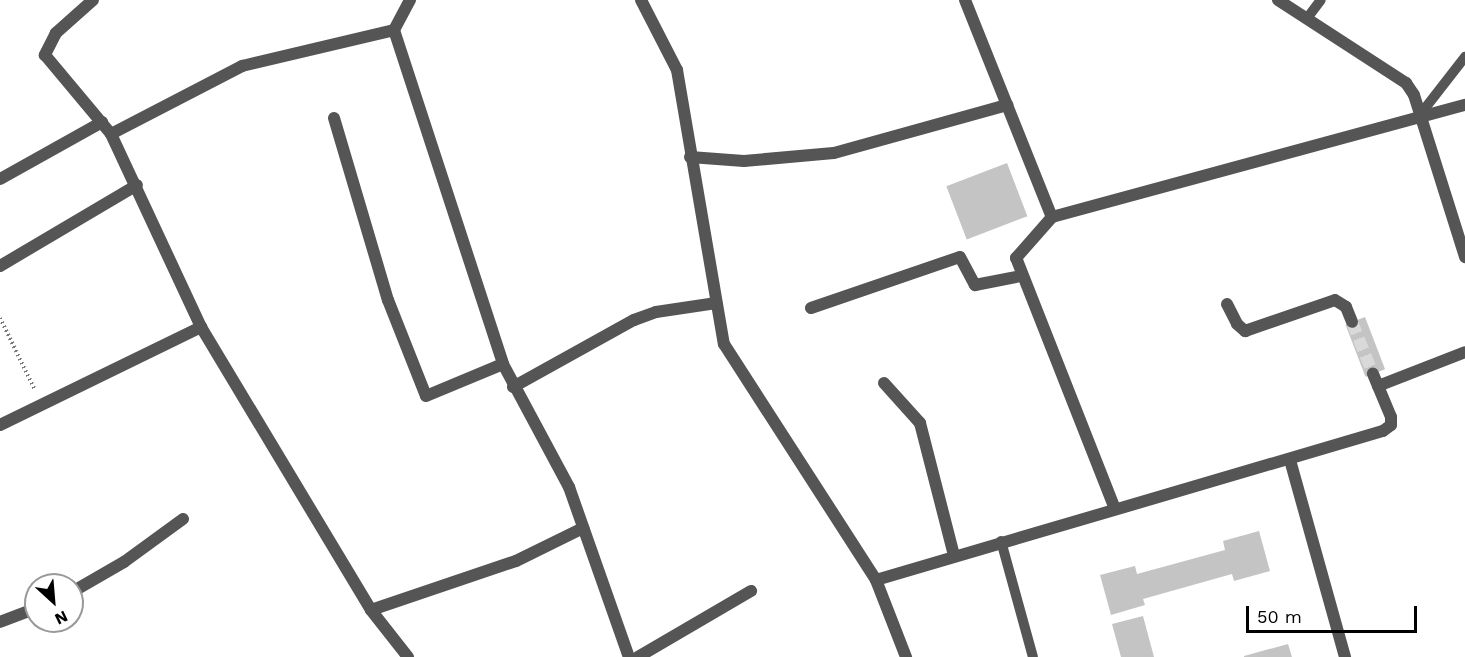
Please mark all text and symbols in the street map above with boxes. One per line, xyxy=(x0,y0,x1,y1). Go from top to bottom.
north arrow xyxy=(24,573,84,633)
scale bar xyxy=(1249,594,1420,632)
text: 50 m xyxy=(1257,606,1302,627)
text: N xyxy=(52,607,71,629)

